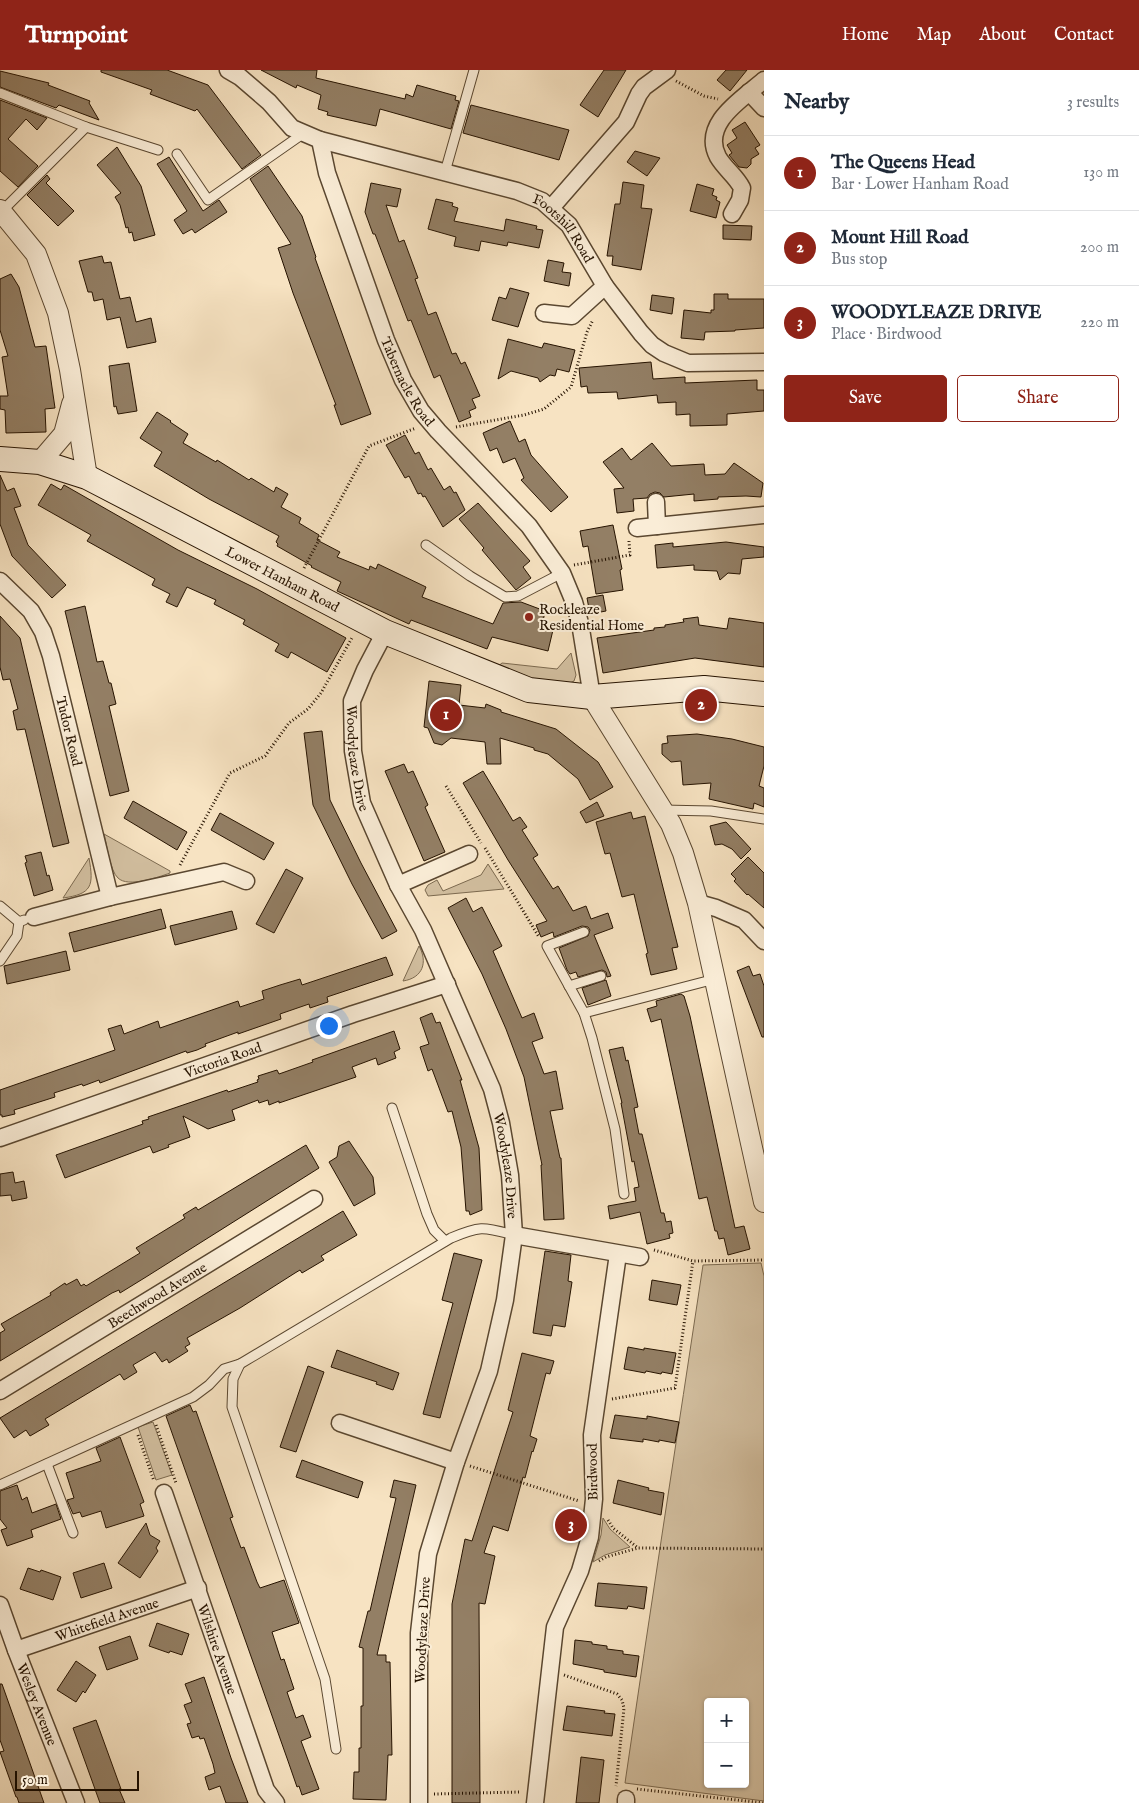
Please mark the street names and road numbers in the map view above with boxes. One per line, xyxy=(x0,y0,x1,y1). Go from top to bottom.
street label: Footshill Road xyxy=(530,190,598,267)
street label: Tabernacle Road xyxy=(376,334,438,431)
street label: Lower Hanham Road xyxy=(222,543,343,617)
street label: Tudor Road xyxy=(51,695,86,769)
street label: Woodyleaze Drive xyxy=(342,705,373,815)
street label: Victoria Road xyxy=(181,1039,265,1083)
street label: Woodyleaze Drive xyxy=(489,1111,521,1220)
street label: Beechwood Avenue xyxy=(105,1258,211,1333)
street label: Birdwood xyxy=(583,1443,602,1501)
street label: Woodyleaze Drive xyxy=(411,1576,435,1684)
street label: Whitefield Avenue xyxy=(53,1594,162,1646)
street label: Wilshire Avenue xyxy=(193,1602,241,1698)
street label: Wesley Avenue xyxy=(12,1661,61,1749)

